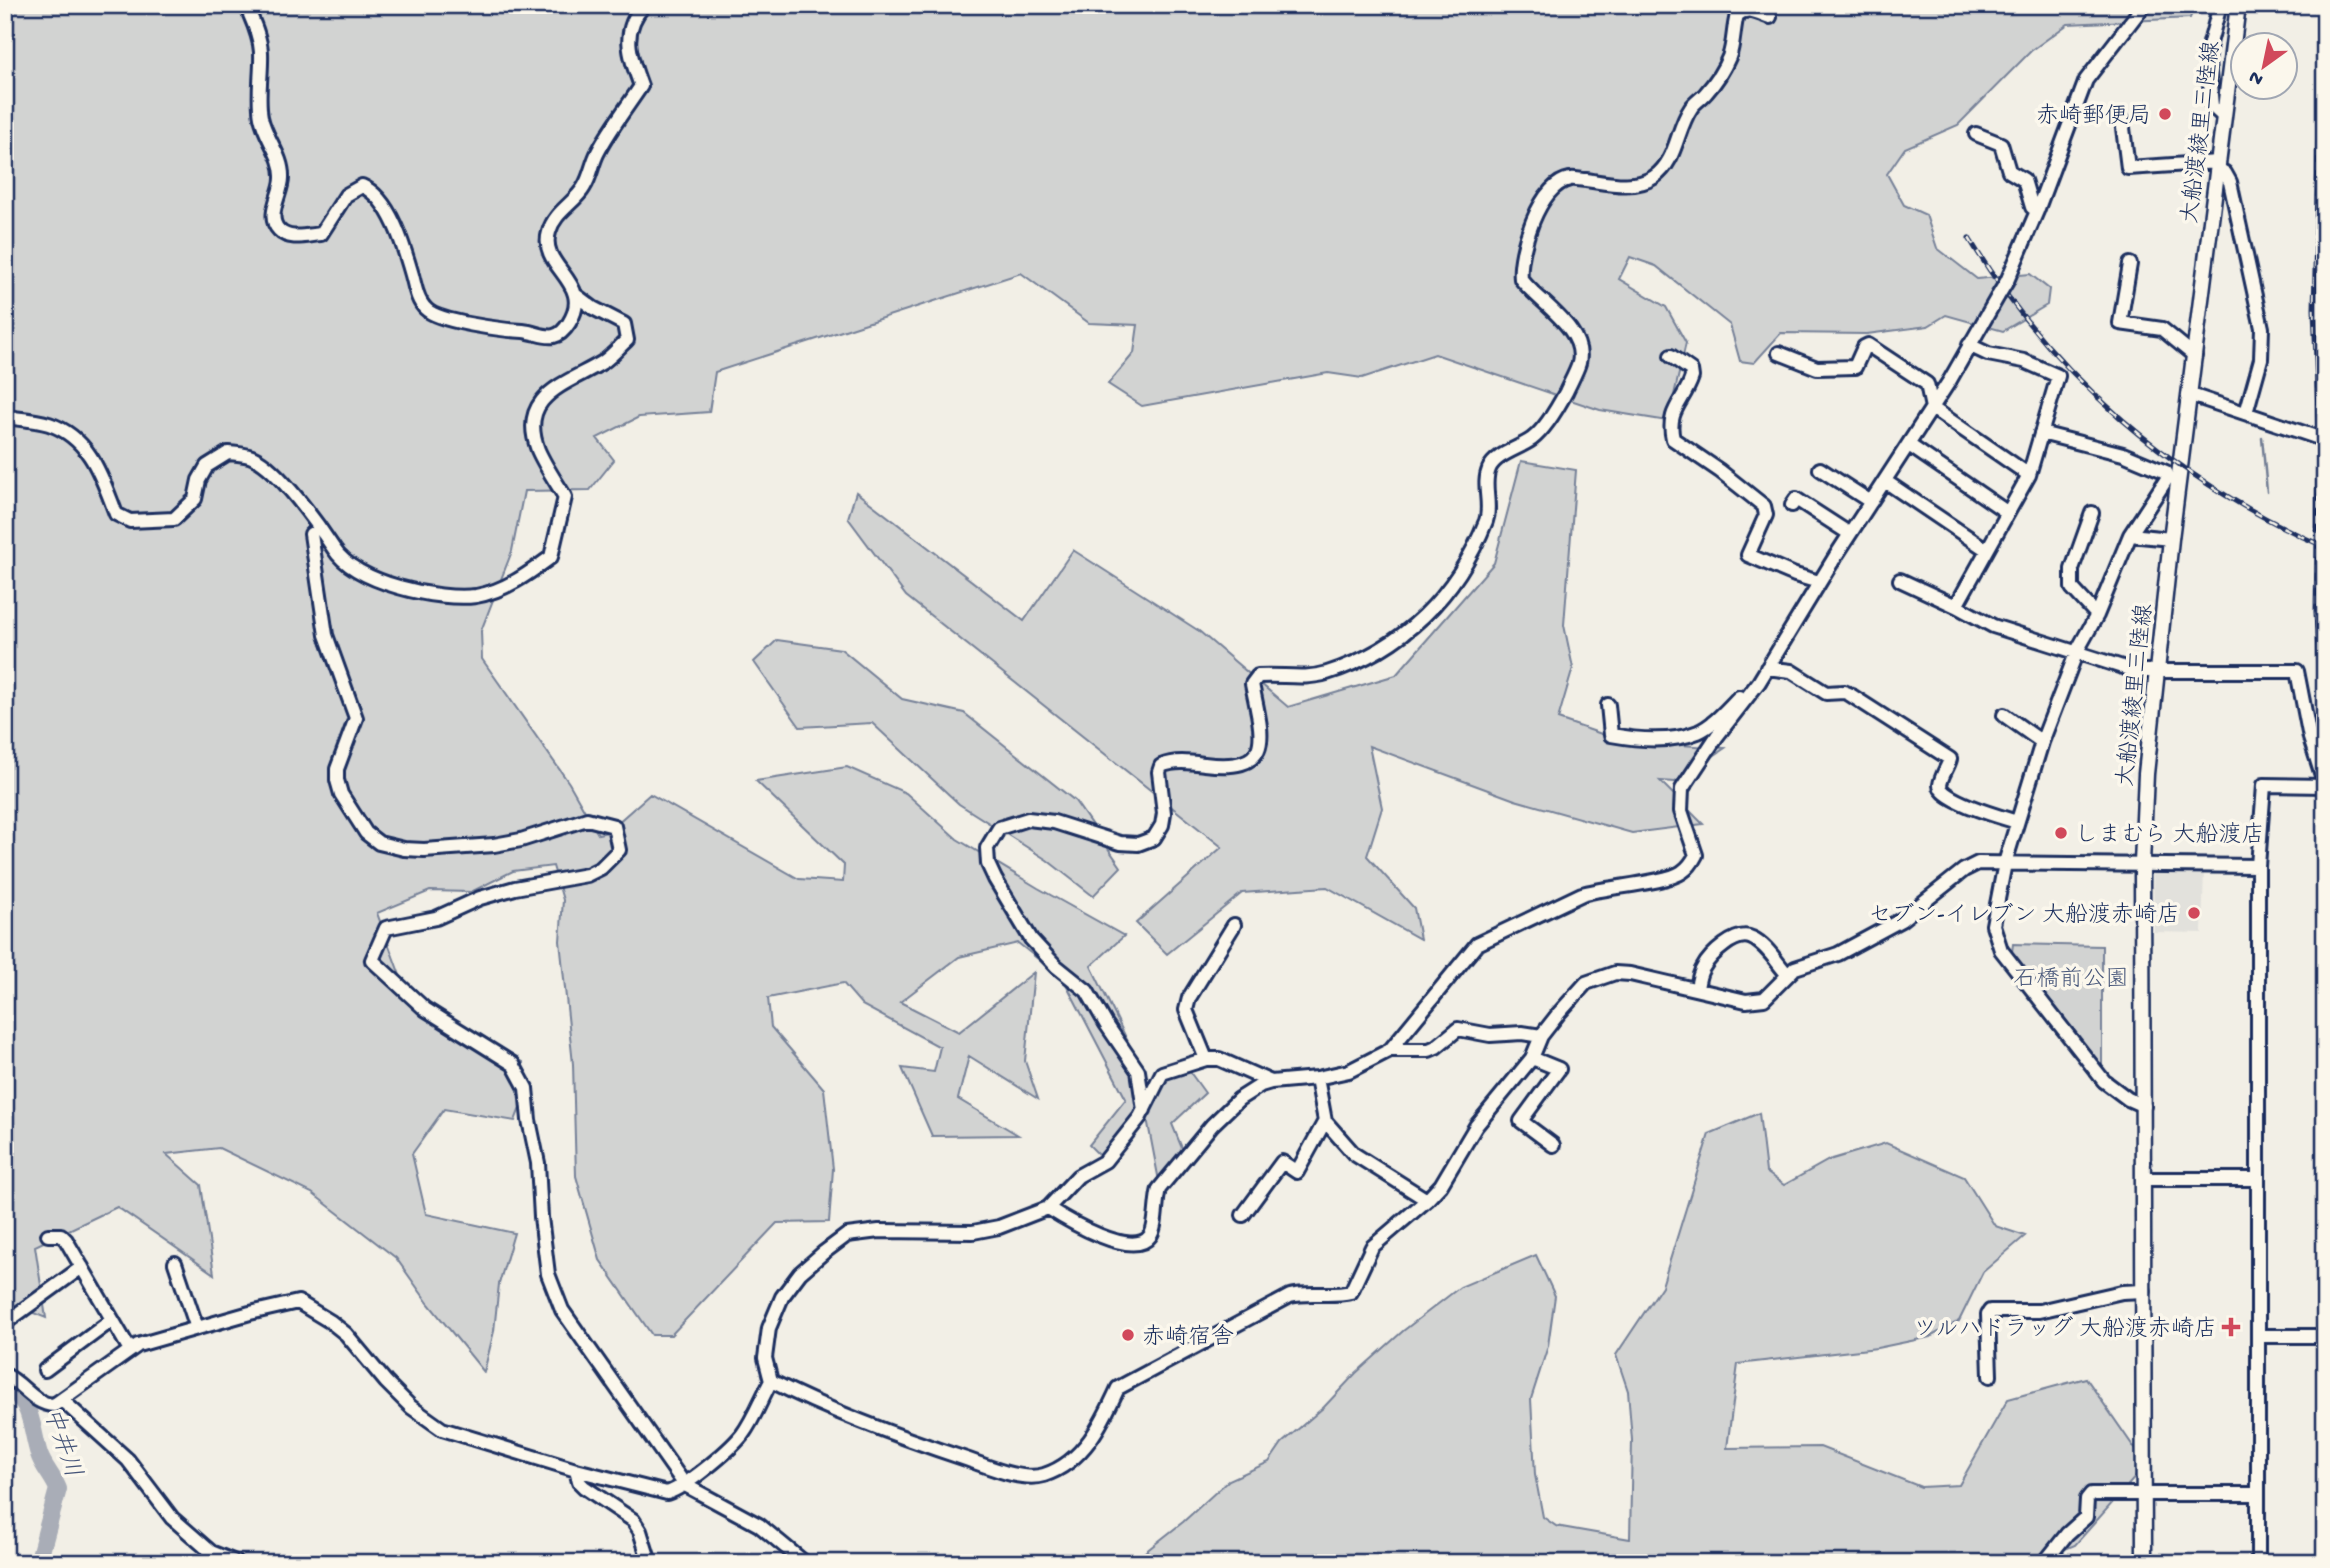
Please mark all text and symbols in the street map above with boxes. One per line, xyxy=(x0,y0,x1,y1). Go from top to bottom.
north arrow xyxy=(2228,32,2298,102)
street label: 大船渡綾里三陸線 xyxy=(2177,39,2227,225)
text: N xyxy=(2245,64,2268,90)
place label: 赤崎郵便局 xyxy=(2036,103,2151,131)
marker: 赤崎郵便局 xyxy=(2157,106,2173,122)
street label: 大船渡綾里三陸線 xyxy=(2112,602,2160,788)
place label: しまむら 大船渡店 xyxy=(2075,822,2264,850)
marker: しまむら 大船渡店 xyxy=(2053,825,2069,841)
place label: セブン-イレブン 大船渡赤崎店 xyxy=(1868,902,2180,930)
marker: セブン-イレブン 大船渡赤崎店 xyxy=(2186,905,2202,921)
park label: 石橋前公園 xyxy=(2014,966,2129,994)
place label: ツルハドラッグ 大船渡赤崎店 xyxy=(1913,1316,2217,1344)
marker: ツルハドラッグ 大船渡赤崎店 xyxy=(2223,1319,2239,1335)
place label: 赤崎宿舎 xyxy=(1142,1323,1234,1352)
marker: 赤崎宿舎 xyxy=(1120,1327,1136,1343)
water label: 中井川 xyxy=(35,1404,87,1482)

